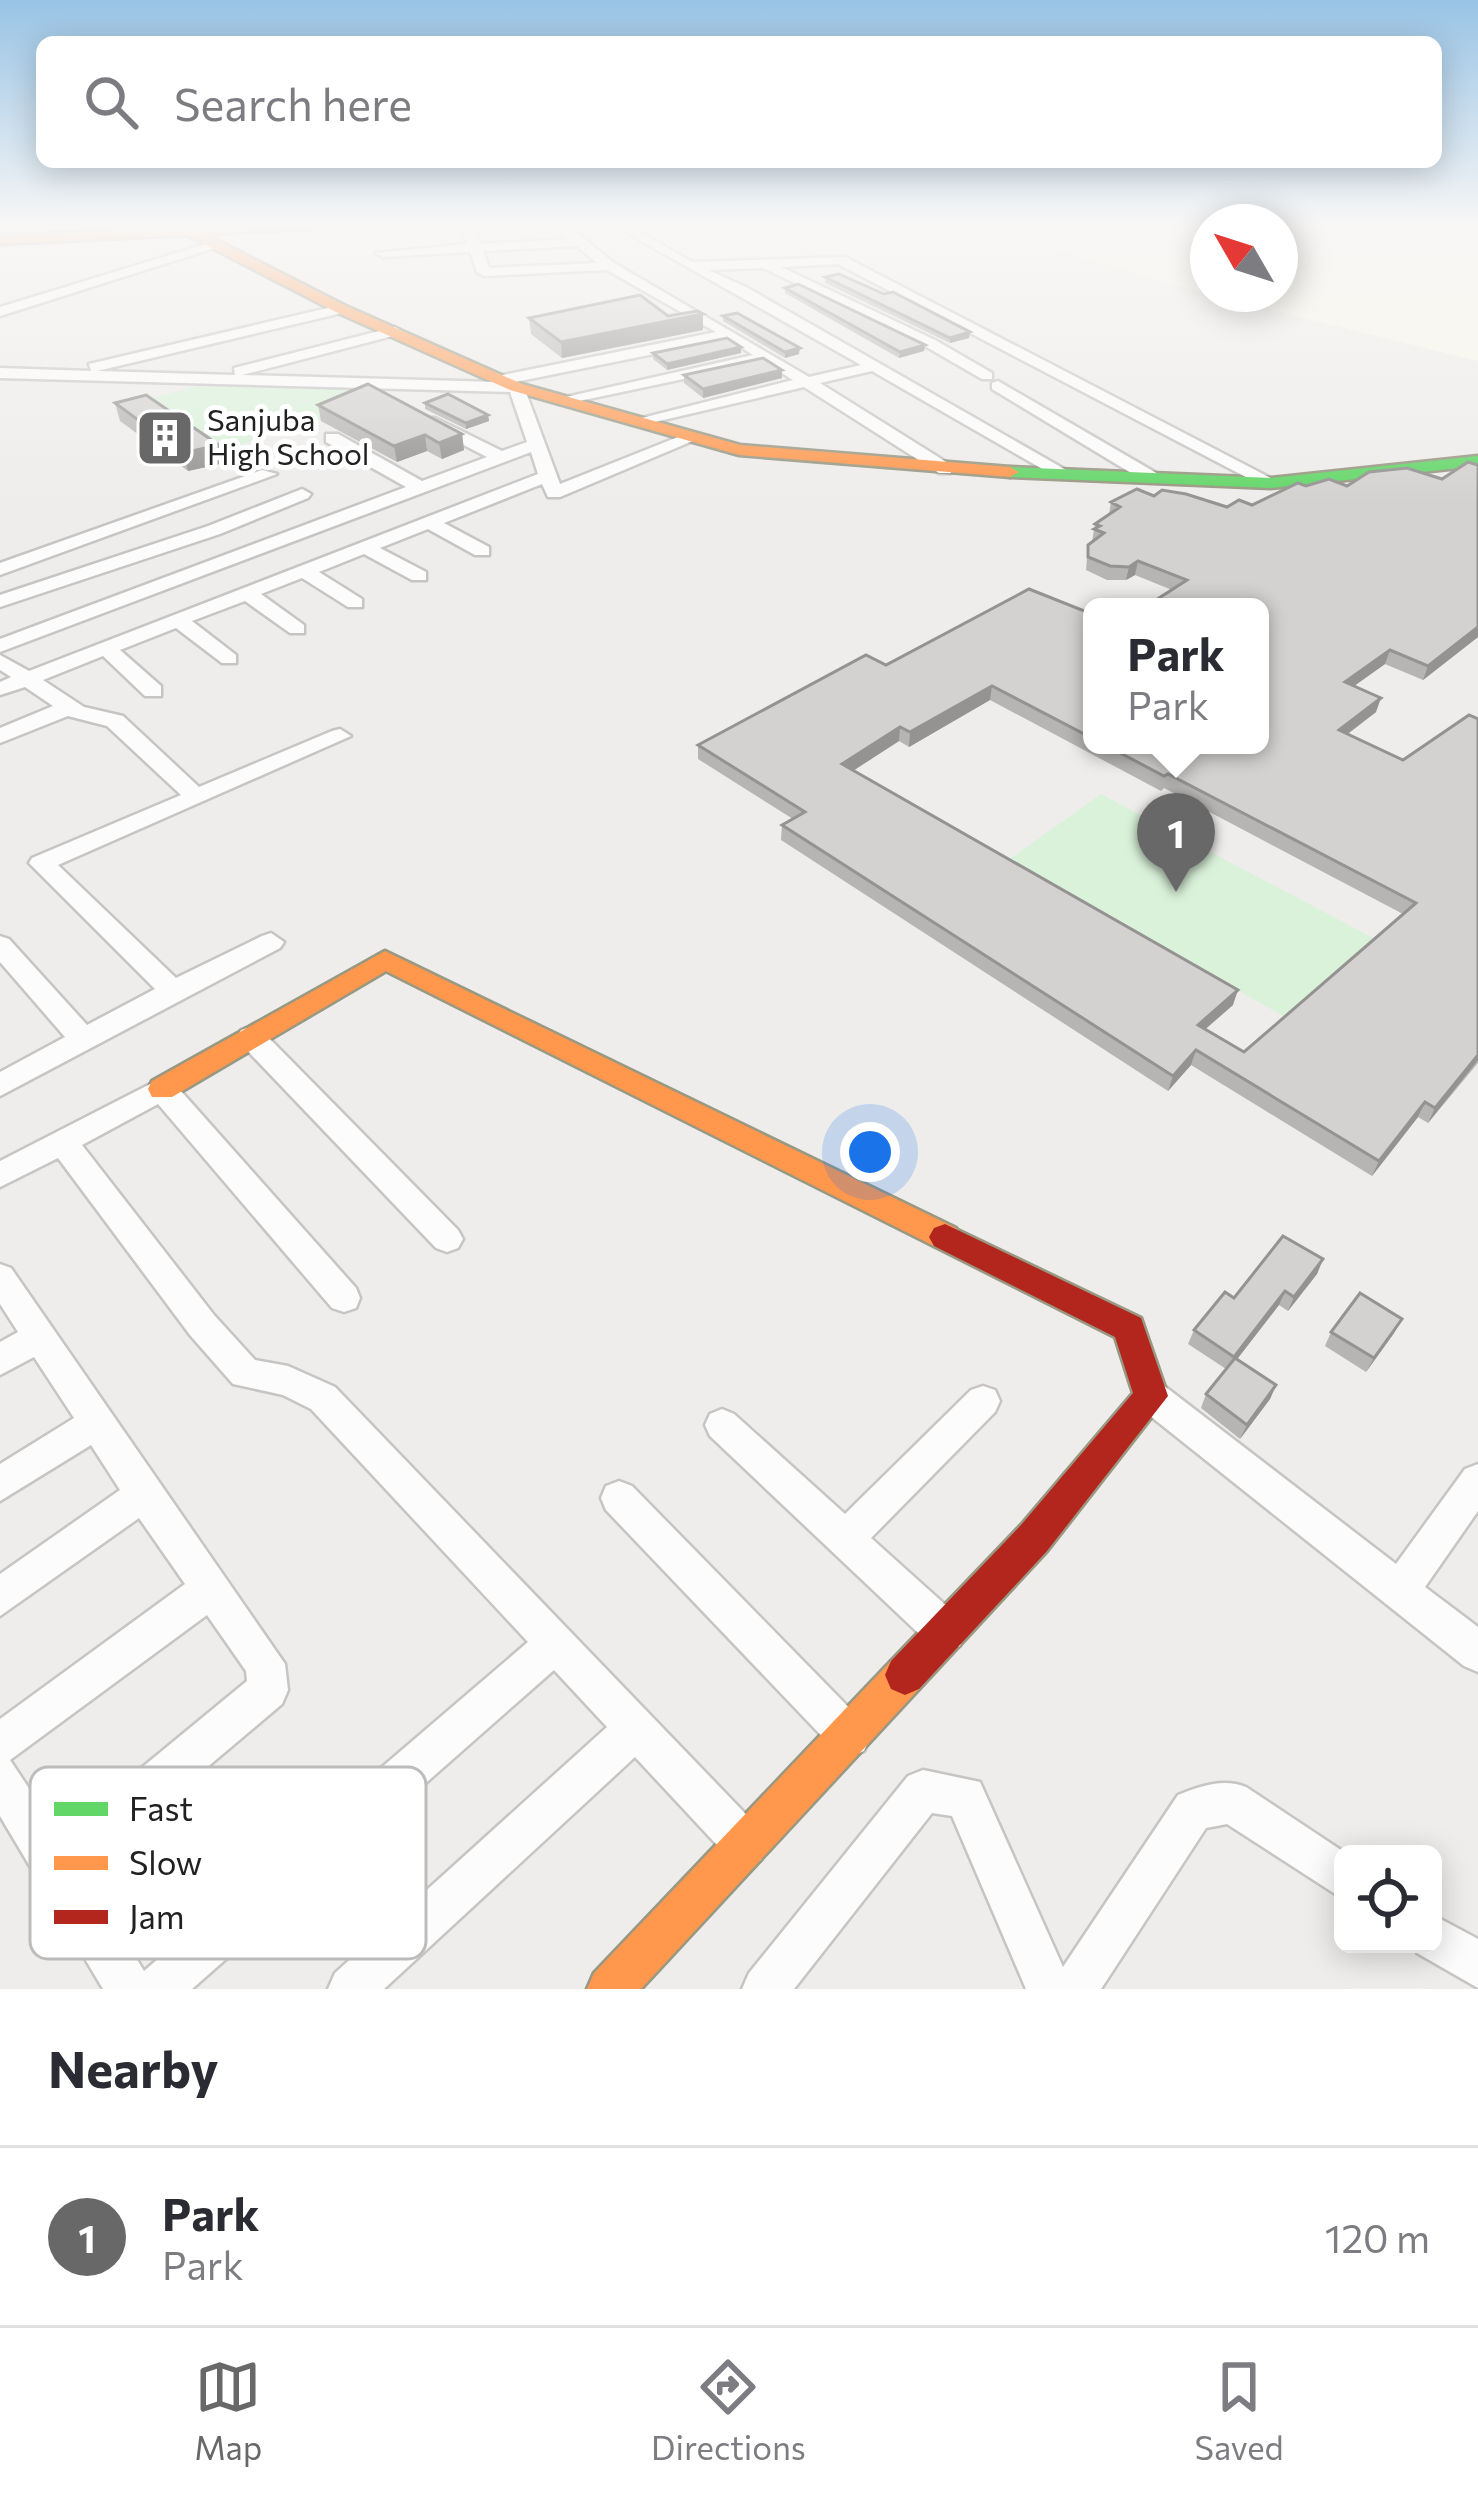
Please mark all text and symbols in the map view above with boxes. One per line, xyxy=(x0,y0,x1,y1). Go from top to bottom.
search box xyxy=(36,36,1442,168)
icon: search xyxy=(78,69,144,135)
text: Search here xyxy=(174,75,412,130)
north arrow xyxy=(1190,204,1298,312)
place label: Sanjuba High School xyxy=(207,400,369,471)
building icon: Sanjuba High School xyxy=(134,407,196,469)
popup xyxy=(1083,598,1269,754)
text: Park xyxy=(1127,625,1225,680)
text: Park xyxy=(1127,680,1209,728)
pin: 1 xyxy=(1137,793,1215,892)
your location xyxy=(840,1122,900,1182)
legend xyxy=(30,1767,426,1959)
text: Fast xyxy=(129,1787,193,1828)
text: Slow xyxy=(129,1841,202,1882)
map controls xyxy=(1334,1845,1442,1953)
button: locate xyxy=(1334,1845,1442,1953)
text: Jam xyxy=(129,1895,185,1936)
text: Nearby xyxy=(48,2036,218,2099)
text: Park xyxy=(162,2185,259,2240)
text: 1 xyxy=(78,2213,96,2261)
text: 120 m xyxy=(1325,2213,1430,2261)
text: Park xyxy=(162,2240,244,2288)
tab: Map xyxy=(194,2354,262,2467)
tab: Directions xyxy=(651,2354,806,2467)
tab: Saved xyxy=(1195,2354,1284,2467)

